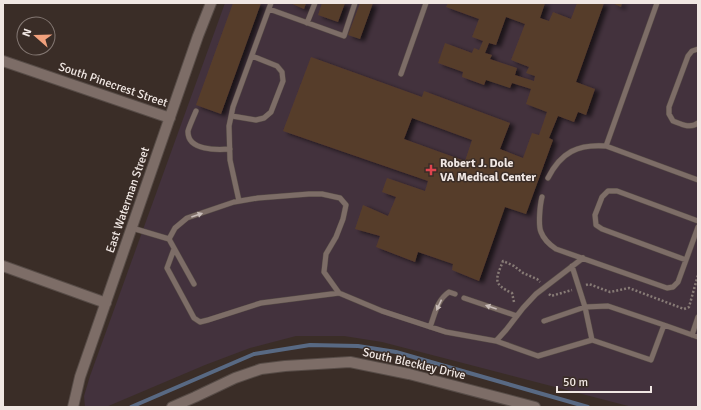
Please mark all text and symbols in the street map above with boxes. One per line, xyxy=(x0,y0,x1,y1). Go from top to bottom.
north arrow xyxy=(16,16,56,56)
text: N xyxy=(20,27,34,39)
street label: South Pinecrest Street xyxy=(56,59,170,111)
street label: East Waterman Street xyxy=(103,145,153,255)
place label: Robert J. Dole VA Medical Center xyxy=(440,156,536,185)
marker: Robert J. Dole VA Medical Center xyxy=(425,164,437,176)
one-way arrow xyxy=(192,211,204,217)
one-way arrow xyxy=(435,299,442,311)
one-way arrow xyxy=(484,303,496,309)
street label: South Bleckley Drive xyxy=(361,345,467,383)
scale bar xyxy=(557,368,651,394)
text: 50 m xyxy=(563,375,588,390)

